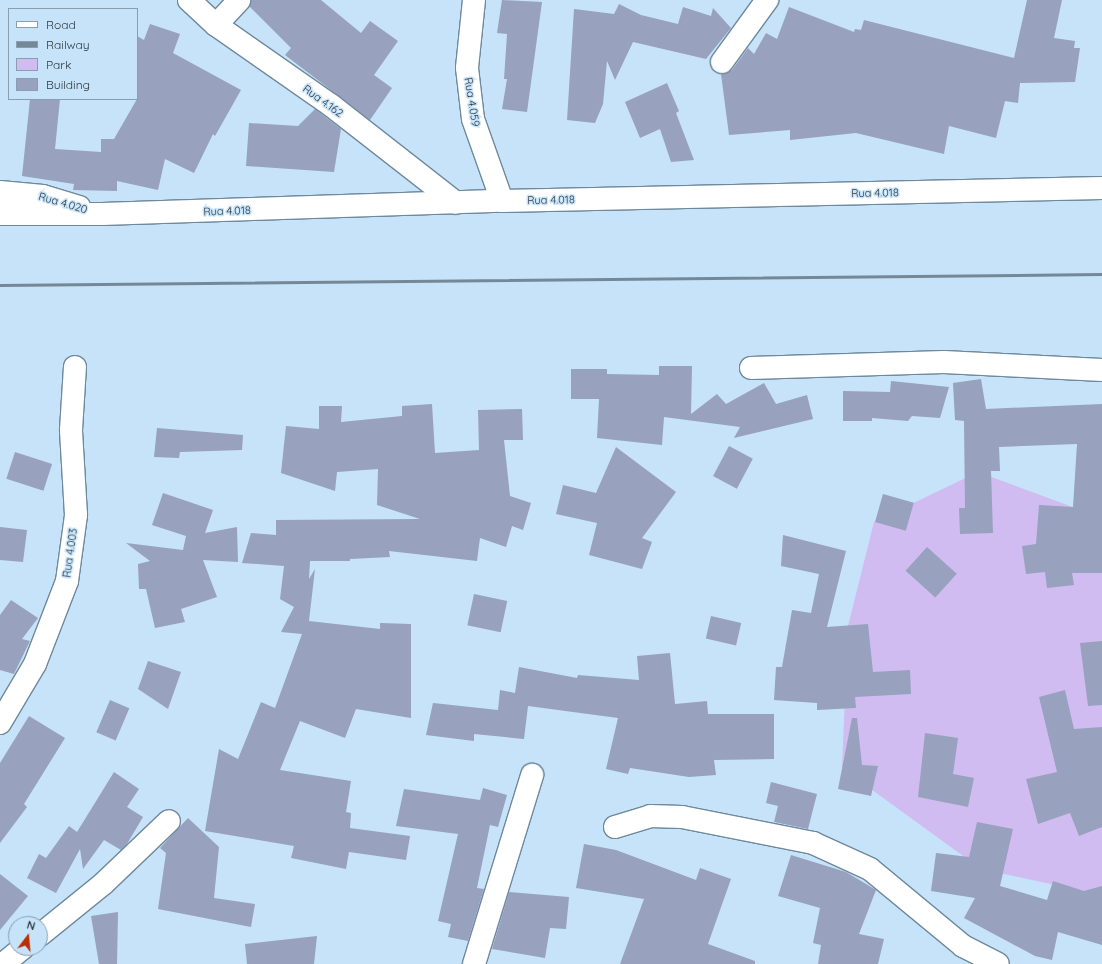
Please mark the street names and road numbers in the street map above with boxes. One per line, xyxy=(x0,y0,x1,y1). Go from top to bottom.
street label: Rua 4.059 xyxy=(462,76,482,128)
street label: Rua 4.162 xyxy=(300,82,346,120)
street label: Rua 4.018 xyxy=(851,186,899,200)
street label: Rua 4.020 xyxy=(37,190,89,216)
street label: Rua 4.018 xyxy=(527,193,575,207)
street label: Rua 4.018 xyxy=(203,204,251,218)
street label: Rua 4.003 xyxy=(60,527,80,579)

